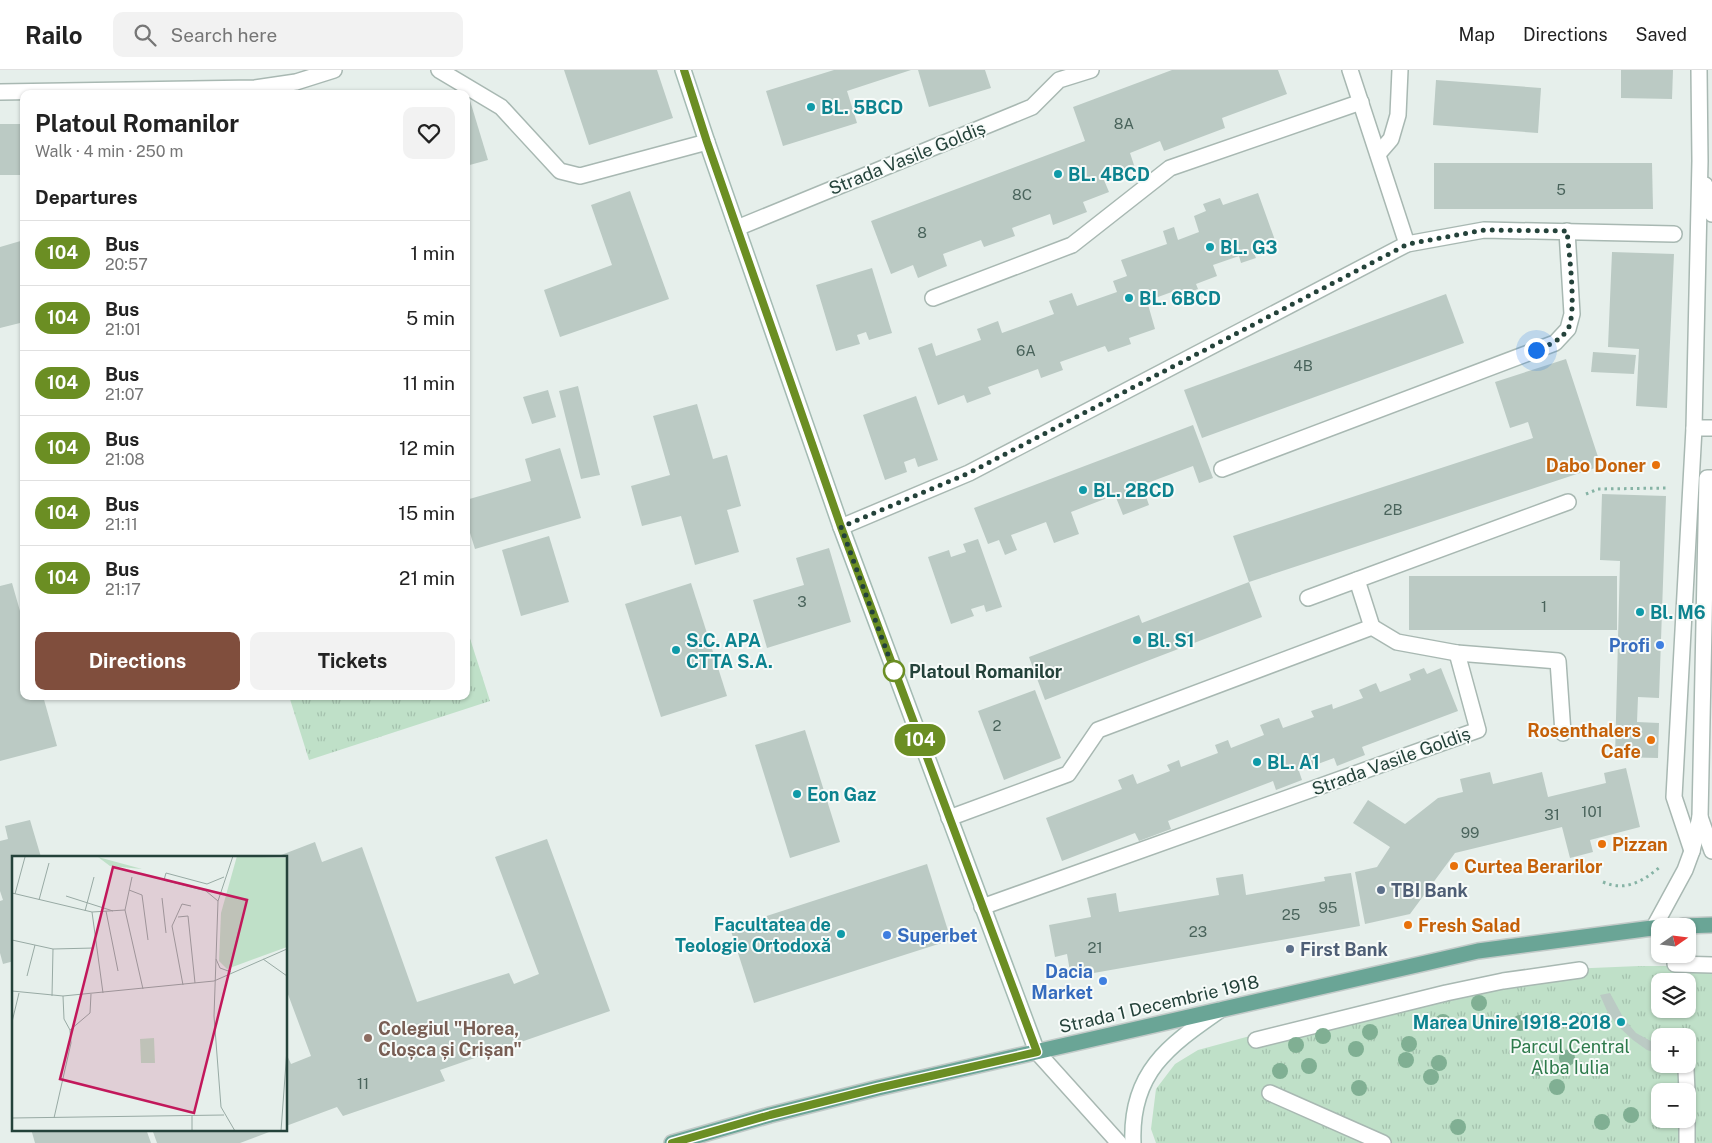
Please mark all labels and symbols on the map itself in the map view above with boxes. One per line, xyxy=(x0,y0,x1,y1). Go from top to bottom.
place label: BL. 5BCD xyxy=(821,97,903,118)
marker: BL. 5BCD xyxy=(805,101,817,113)
house number: 8A xyxy=(1114,115,1135,132)
street label: Strada Vasile Goldiș xyxy=(826,117,988,199)
place label: BL. 4BCD xyxy=(1068,164,1150,185)
marker: BL. 4BCD xyxy=(1052,168,1064,180)
house number: 5 xyxy=(1556,181,1566,198)
house number: 8C xyxy=(1012,186,1032,203)
house number: 8 xyxy=(917,224,927,241)
place label: BL. G3 xyxy=(1220,237,1278,258)
marker: BL. G3 xyxy=(1204,241,1216,253)
place label: BL. 6BCD xyxy=(1139,288,1221,309)
marker: BL. 6BCD xyxy=(1123,292,1135,304)
your location xyxy=(1524,338,1549,363)
house number: 6A xyxy=(1016,342,1036,359)
house number: 4B xyxy=(1293,357,1313,374)
place label: Dabo Doner xyxy=(1546,455,1647,476)
marker: Dabo Doner xyxy=(1650,459,1662,471)
place label: BL. 2BCD xyxy=(1093,480,1175,501)
marker: BL. 2BCD xyxy=(1077,484,1089,496)
house number: 2B xyxy=(1384,501,1403,518)
house number: 3 xyxy=(797,593,807,610)
house number: 1 xyxy=(1541,598,1547,615)
place label: Bl. M6 xyxy=(1650,602,1706,623)
marker: Bl. M6 xyxy=(1634,606,1646,618)
place label: S.C. APA CTTA S.A. xyxy=(686,630,773,672)
place label: Bl. S1 xyxy=(1147,630,1194,651)
marker: Bl. S1 xyxy=(1131,634,1143,646)
place label: Profi xyxy=(1609,635,1650,656)
marker: Profi xyxy=(1654,639,1666,651)
marker: S.C. APA CTTA S.A. xyxy=(670,644,682,656)
marker: Platoul Romanilor xyxy=(883,660,905,682)
place label: Platoul Romanilor xyxy=(909,661,1063,682)
house number: 2 xyxy=(993,717,1002,734)
place label: Rosenthalers Cafe xyxy=(1527,720,1641,762)
street label: Strada Vasile Goldiș xyxy=(1309,723,1473,799)
line badge: 104 xyxy=(891,724,949,756)
marker: Rosenthalers Cafe xyxy=(1645,734,1657,746)
place label: BL. A1 xyxy=(1267,752,1320,773)
marker: BL. A1 xyxy=(1251,756,1263,768)
place label: Eon Gaz xyxy=(807,784,876,805)
marker: Eon Gaz xyxy=(791,788,803,800)
house number: 101 xyxy=(1581,803,1603,820)
house number: 31 xyxy=(1544,806,1560,823)
house number: 99 xyxy=(1461,824,1479,841)
place label: Pizzan xyxy=(1612,834,1668,855)
marker: Pizzan xyxy=(1596,838,1608,850)
inset map xyxy=(12,856,288,1130)
place label: Curtea Berarilor xyxy=(1464,856,1603,877)
marker: Curtea Berarilor xyxy=(1448,860,1460,872)
place label: TBI Bank xyxy=(1391,880,1468,901)
marker: TBI Bank xyxy=(1375,884,1387,896)
house number: 95 xyxy=(1319,899,1337,916)
house number: 25 xyxy=(1282,906,1300,923)
place label: Facultatea de Teologie Ortodoxă xyxy=(675,914,831,956)
place label: Fresh Salad xyxy=(1418,915,1521,936)
north arrow xyxy=(1651,918,1696,962)
marker: Fresh Salad xyxy=(1402,919,1414,931)
house number: 23 xyxy=(1189,923,1207,940)
place label: Superbet xyxy=(897,925,977,946)
marker: Facultatea de Teologie Ortodoxă xyxy=(835,928,847,940)
marker: Superbet xyxy=(881,929,893,941)
house number: 21 xyxy=(1087,939,1103,956)
place label: First Bank xyxy=(1300,939,1388,960)
marker: First Bank xyxy=(1284,943,1296,955)
place label: Dacia Market xyxy=(1031,961,1093,1003)
street label: Strada 1 Decembrie 1918 xyxy=(1057,971,1261,1037)
marker: Dacia Market xyxy=(1097,975,1109,987)
place label: Marea Unire 1918-2018 xyxy=(1413,1012,1611,1033)
marker: Marea Unire 1918-2018 xyxy=(1615,1016,1627,1028)
place label: Colegiul "Horea, Cloșca și Crișan" xyxy=(378,1018,522,1060)
marker: Colegiul "Horea, Cloșca și Crișan" xyxy=(362,1032,374,1044)
park label: Parcul Central Alba Iulia xyxy=(1510,1036,1630,1078)
house number: 11 xyxy=(357,1075,369,1092)

